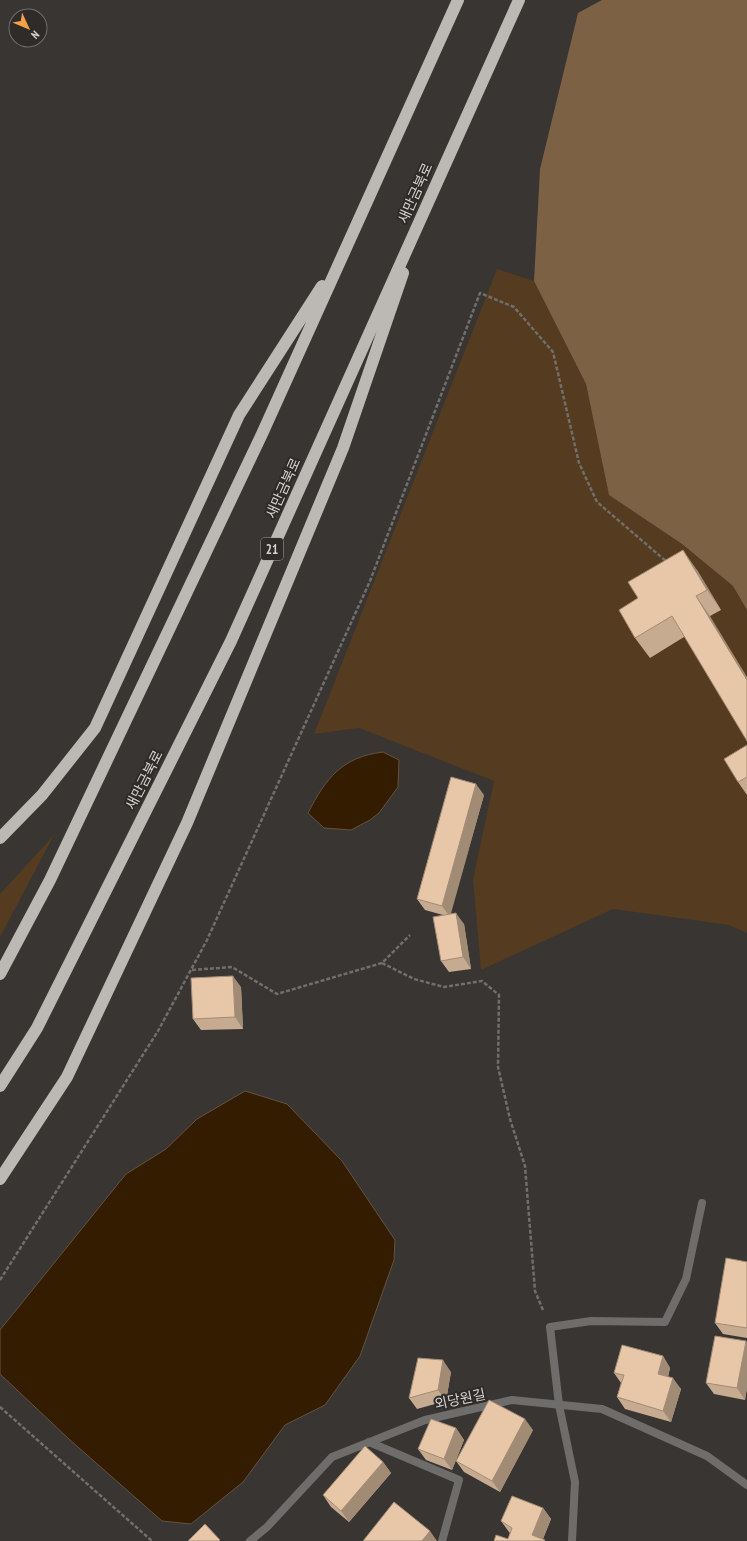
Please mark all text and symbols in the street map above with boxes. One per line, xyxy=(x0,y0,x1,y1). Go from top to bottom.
north arrow xyxy=(8,8,48,48)
text: N xyxy=(28,28,42,42)
street label: 새만금북로 xyxy=(394,160,436,226)
street label: 새만금북로 xyxy=(262,455,304,521)
road number: 21 xyxy=(261,538,283,560)
street label: 새만금북로 xyxy=(121,747,167,813)
street label: 외당원길 xyxy=(433,1385,487,1413)

